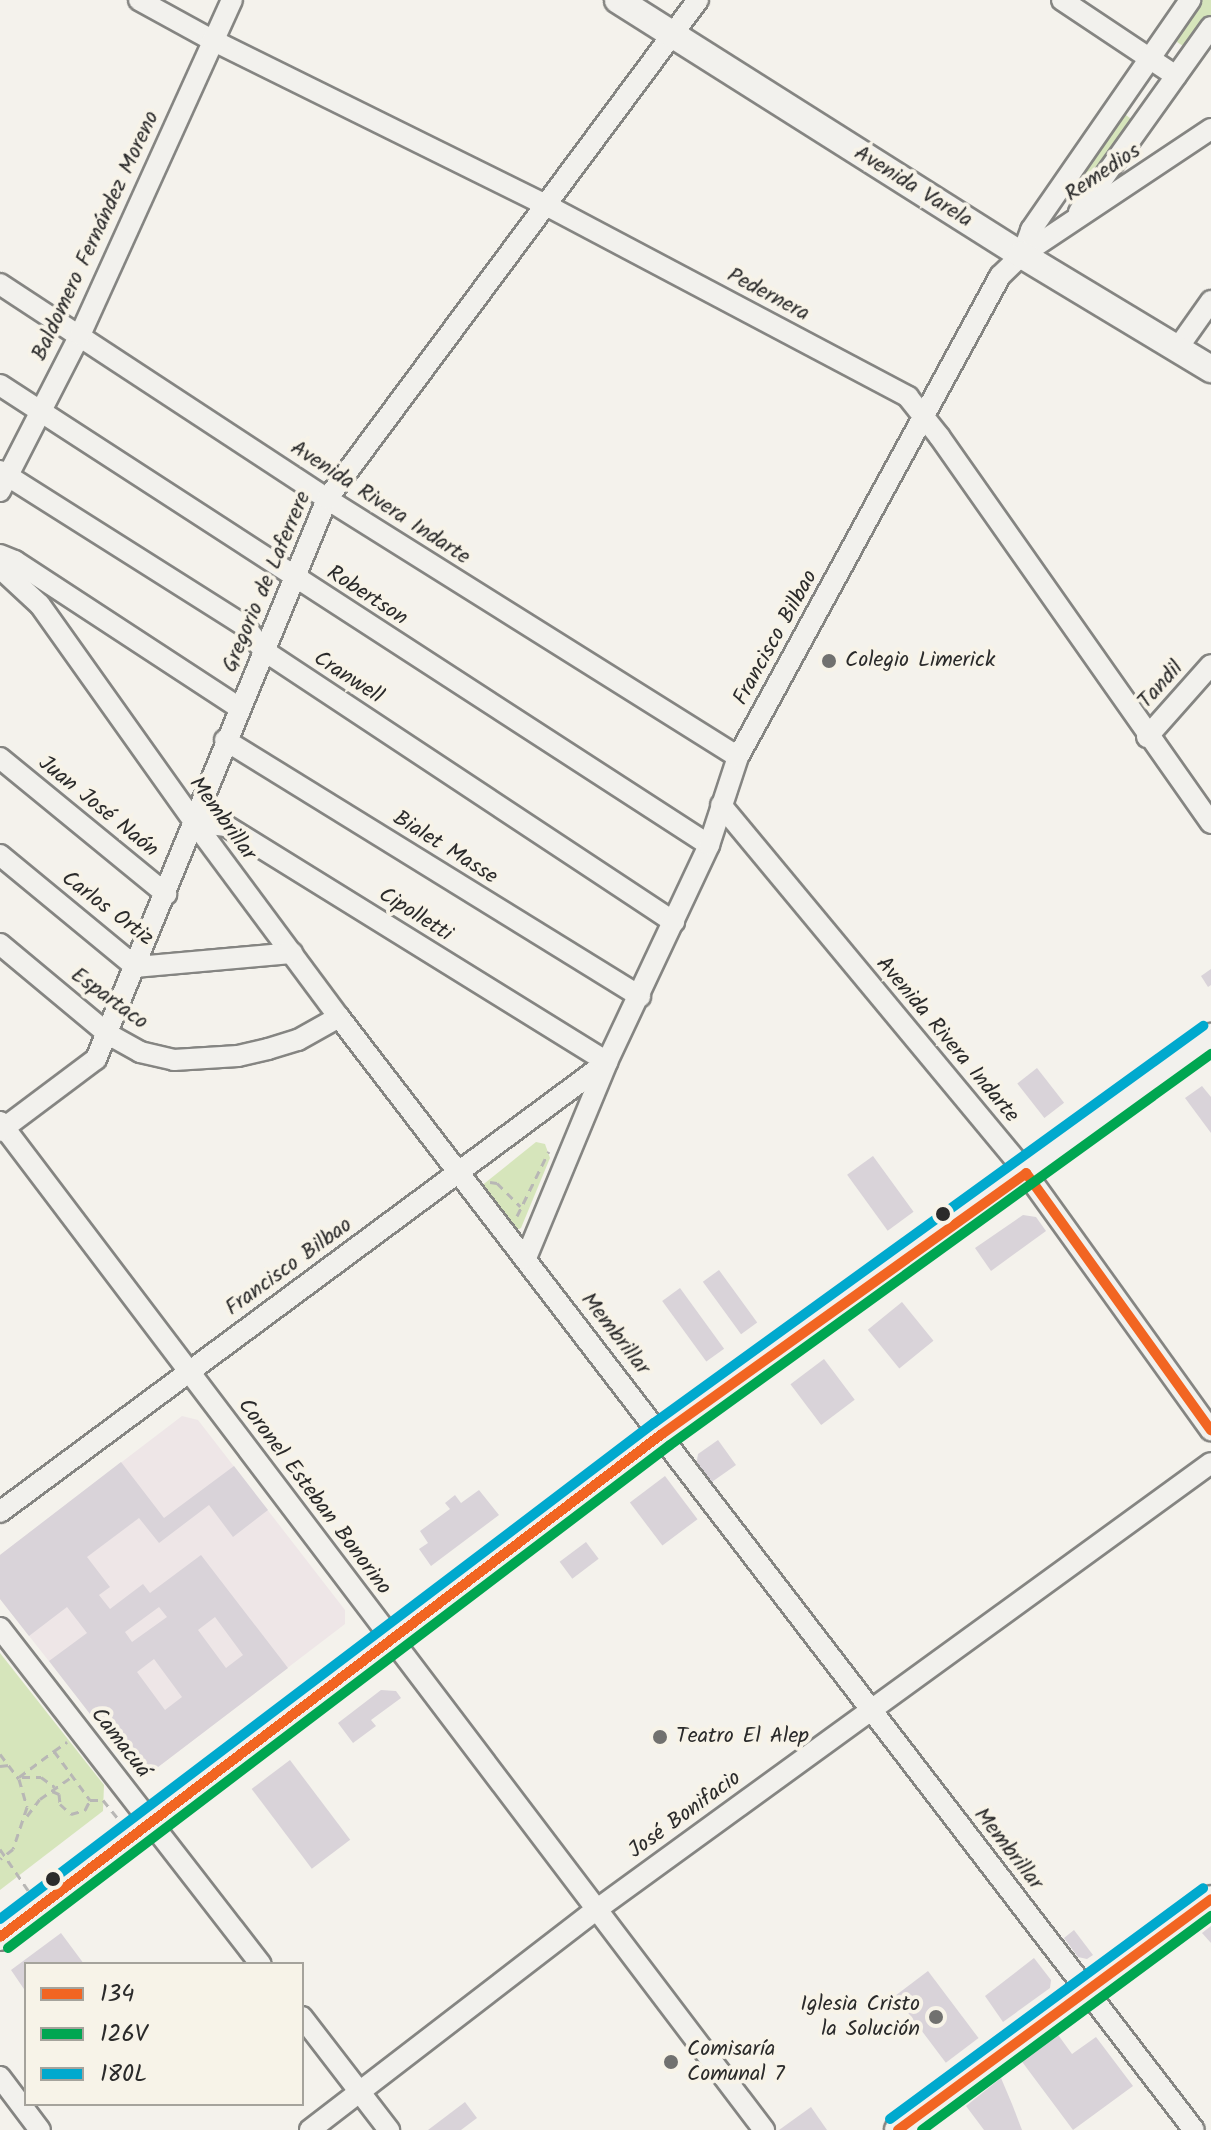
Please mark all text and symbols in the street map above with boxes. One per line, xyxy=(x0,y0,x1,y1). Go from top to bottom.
street label: Baldomero Fernández Moreno xyxy=(27,107,165,365)
street label: Remedios xyxy=(1060,138,1146,208)
street label: Avenida Varela xyxy=(849,140,977,234)
street label: Pedernera xyxy=(722,262,814,328)
street label: Avenida Rivera Indarte xyxy=(285,435,475,571)
street label: Gregorio de Laferrere xyxy=(217,487,317,677)
street label: Robertson xyxy=(322,560,412,632)
street label: Francisco Bilbao xyxy=(728,566,824,710)
street label: Cranwell xyxy=(308,646,388,710)
place label: Colegio Limerick xyxy=(845,648,995,674)
marker: Colegio Limerick xyxy=(820,652,838,670)
street label: Tandil xyxy=(1133,656,1189,714)
street label: Juan José Naón xyxy=(33,751,163,863)
street label: Membrillar xyxy=(183,772,261,866)
street label: Bialet Masse xyxy=(388,805,502,891)
street label: Carlos Ortiz xyxy=(56,866,158,952)
street label: Cipolletti xyxy=(373,882,457,948)
street label: Avenida Rivera Indarte xyxy=(870,952,1024,1128)
street label: Espartaco xyxy=(65,962,153,1036)
unlabelled marker xyxy=(935,1206,951,1222)
street label: Francisco Bilbao xyxy=(220,1212,358,1322)
street label: Membrillar xyxy=(575,1288,655,1380)
street label: Coronel Esteban Bonorino xyxy=(231,1394,397,1600)
street label: Camacuá xyxy=(84,1703,156,1783)
place label: Teatro El Alep xyxy=(676,1724,809,1750)
marker: Teatro El Alep xyxy=(651,1728,669,1746)
street label: José Bonifacio xyxy=(624,1765,746,1865)
street label: Membrillar xyxy=(968,1803,1048,1895)
unlabelled marker xyxy=(45,1871,61,1887)
legend xyxy=(24,1962,304,2106)
text: 134 xyxy=(100,1975,134,2014)
place label: Iglesia Cristo la Solución xyxy=(800,1991,920,2042)
marker: Iglesia Cristo la Solución xyxy=(927,2008,945,2026)
text: 126V xyxy=(100,2015,148,2054)
place label: Comisaría Comunal 7 xyxy=(687,2036,785,2088)
marker: Comisaría Comunal 7 xyxy=(662,2053,680,2071)
text: 180L xyxy=(100,2055,147,2094)

